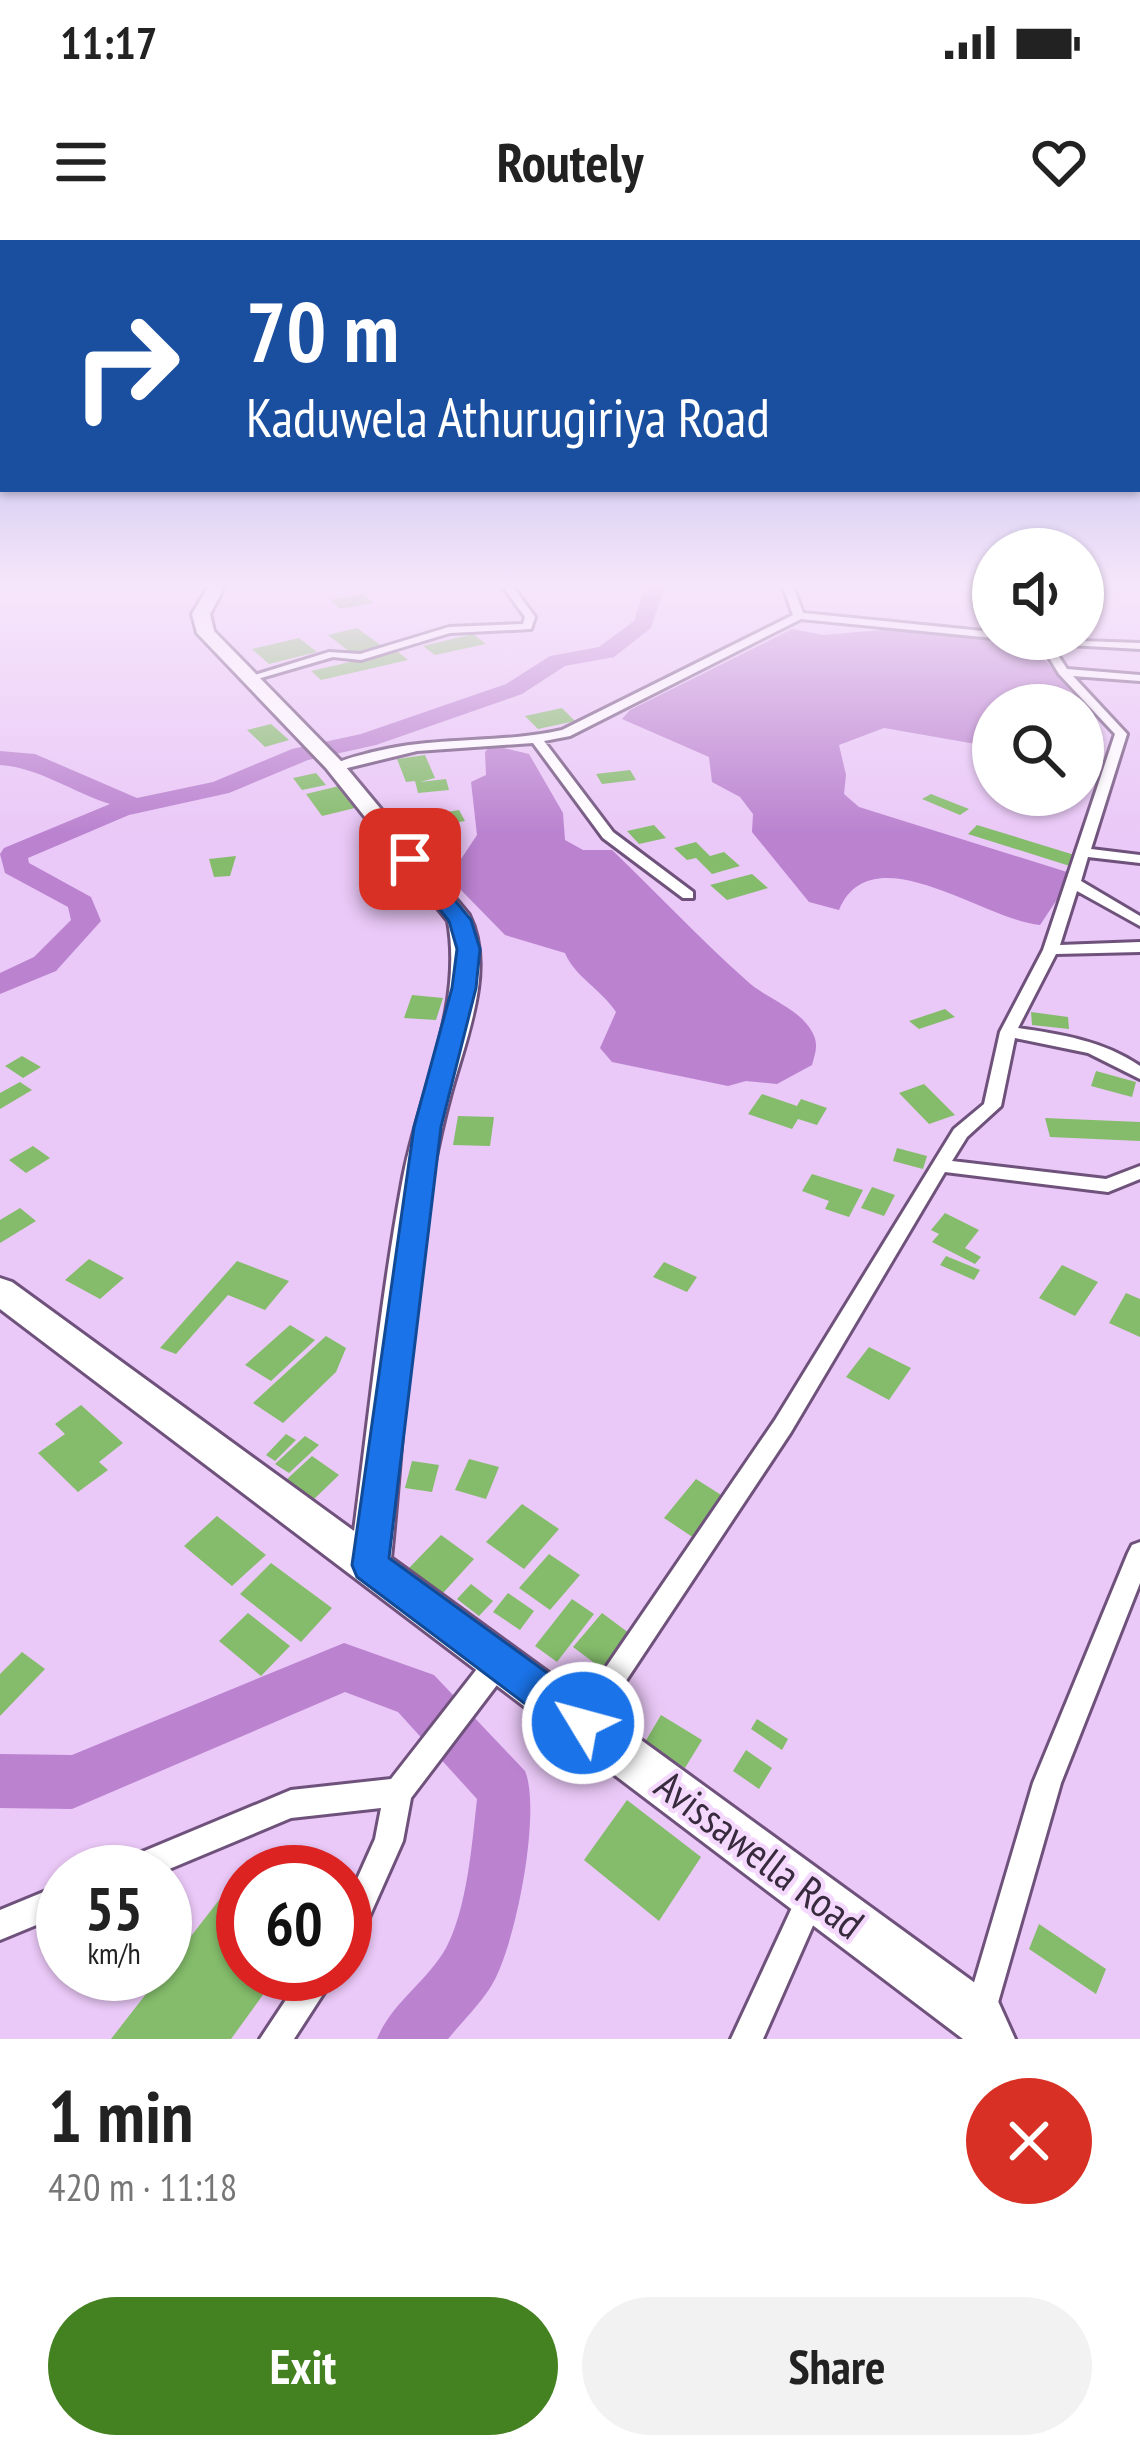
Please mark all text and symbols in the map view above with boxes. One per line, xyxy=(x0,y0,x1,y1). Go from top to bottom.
text: 11:17 xyxy=(60,13,157,71)
text: Routely xyxy=(497,127,643,197)
icon: menu xyxy=(48,129,114,195)
icon: heart xyxy=(1026,129,1092,195)
text: 70 m xyxy=(246,276,399,385)
icon: right xyxy=(48,288,204,444)
text: Kaduwela Athurugiriya Road xyxy=(246,382,770,452)
map controls xyxy=(972,528,1104,816)
button: sound xyxy=(972,528,1104,660)
button: search xyxy=(972,684,1104,816)
pin xyxy=(359,808,461,910)
icon: arrive xyxy=(377,826,443,892)
position arrow xyxy=(520,1660,646,1786)
street label: Avissawella Road xyxy=(644,1757,876,1951)
speed limit sign: 60 xyxy=(216,1845,372,2001)
text: 55 xyxy=(85,1869,143,1947)
text: km/h xyxy=(87,1933,141,1972)
text: 1 min xyxy=(48,2069,193,2162)
button: close xyxy=(966,2078,1092,2204)
text: 420 m · 11:18 xyxy=(48,2161,237,2212)
button: Exit xyxy=(48,2297,558,2435)
button: Share xyxy=(582,2297,1092,2435)

